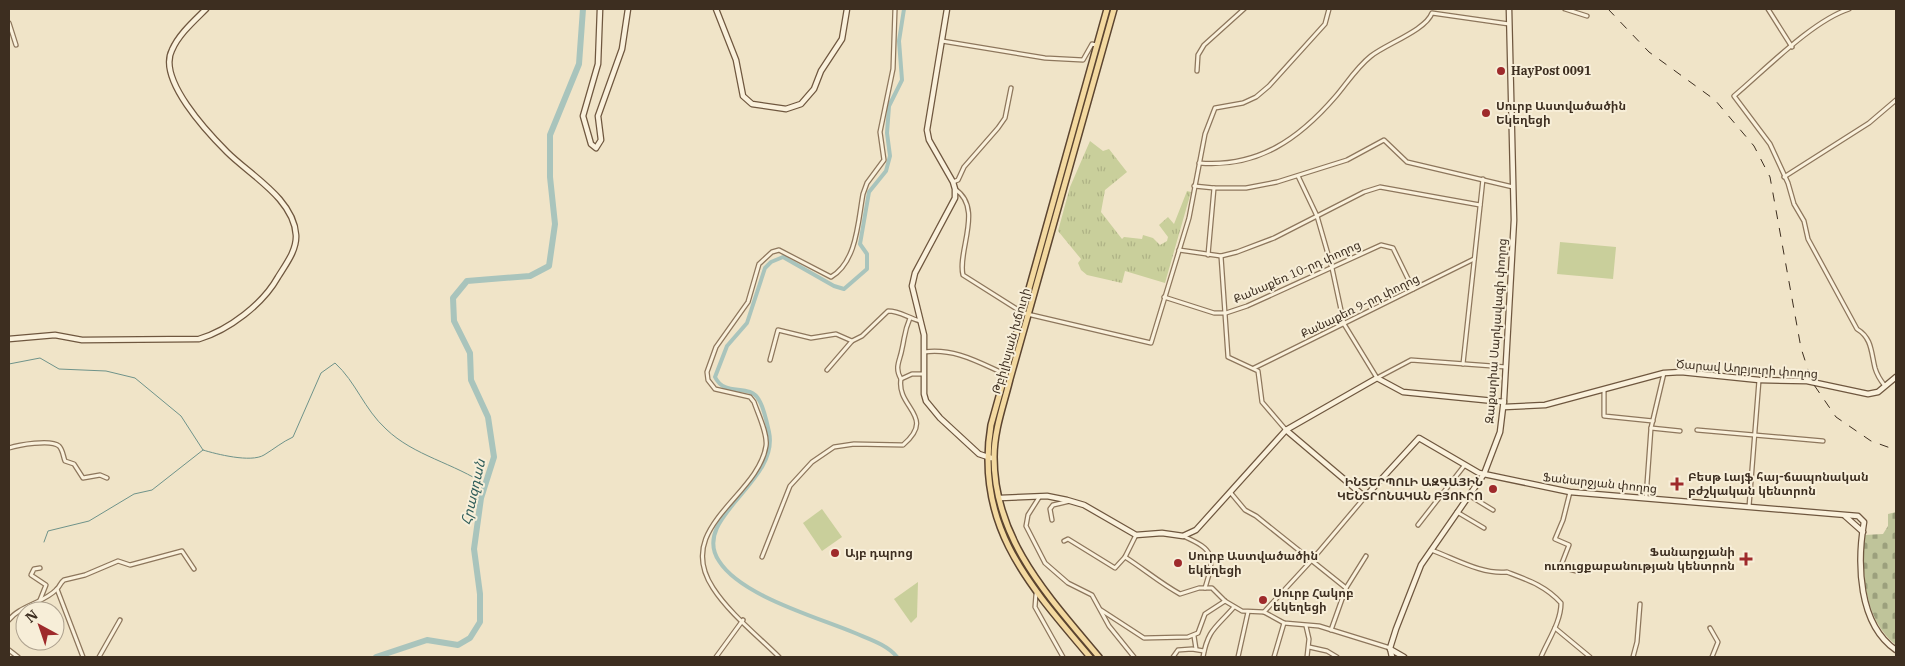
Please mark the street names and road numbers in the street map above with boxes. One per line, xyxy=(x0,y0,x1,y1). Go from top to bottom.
street label: Քանաքեռ 10-րդ փողոց xyxy=(1231,237,1363,306)
street label: Զաքարիա Սարկավագի փողոց xyxy=(1482,238,1509,424)
street label: Քանաքեռ 9-րդ փողոց xyxy=(1298,270,1422,341)
street label: Թբիլիսյան խճուղի xyxy=(988,286,1033,396)
street label: Ծարավ Աղբյուրի փողոց xyxy=(1675,356,1819,381)
street label: Ֆանարջյան փողոց xyxy=(1542,469,1658,496)

